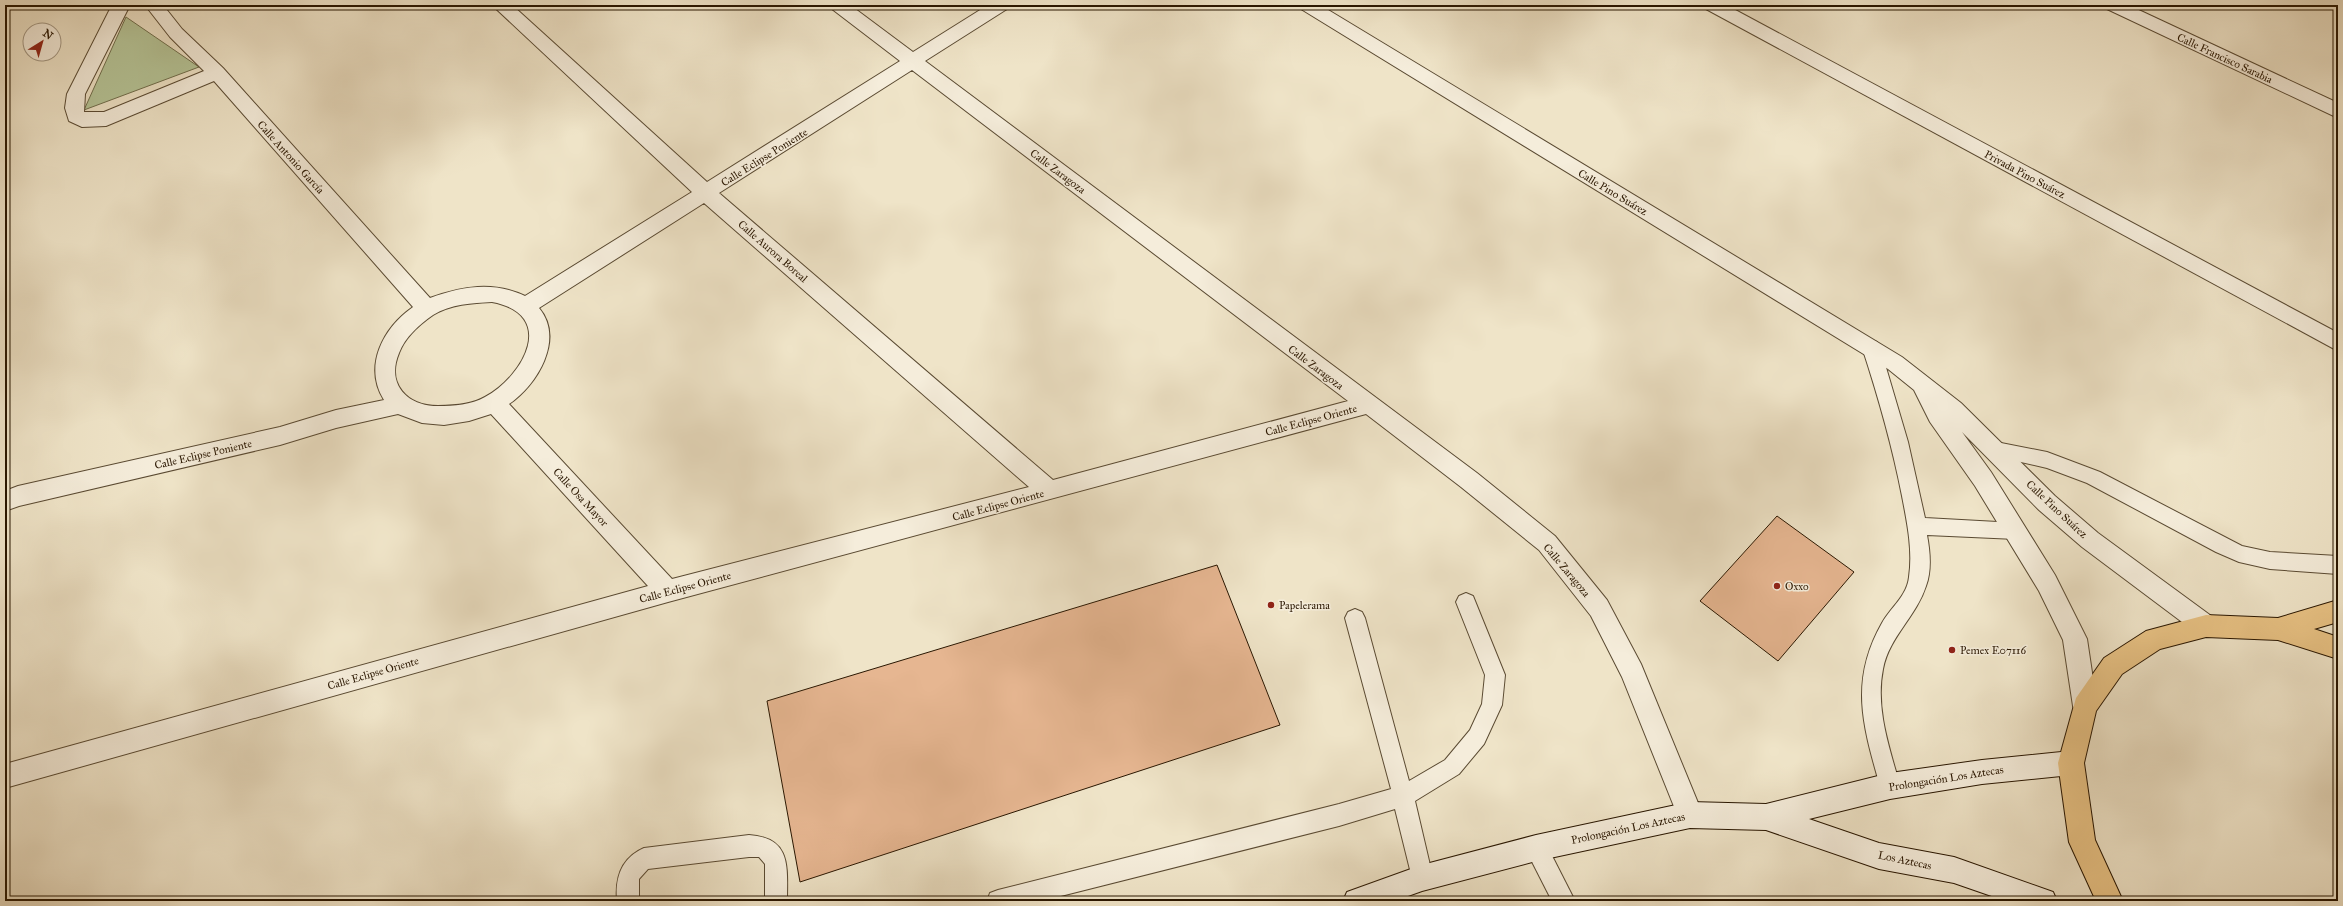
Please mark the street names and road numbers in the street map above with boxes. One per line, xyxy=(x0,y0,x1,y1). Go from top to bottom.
street label: Calle Francisco Sarabia xyxy=(2175,31,2275,86)
street label: Calle Antonio García xyxy=(254,118,327,197)
street label: Calle Eclipse Poniente xyxy=(719,125,810,189)
street label: Calle Zaragoza xyxy=(1028,146,1088,197)
street label: Privada Pino Suárez xyxy=(1982,148,2067,201)
street label: Calle Pino Suárez xyxy=(1576,167,1650,218)
street label: Calle Aurora Boreal xyxy=(735,218,810,285)
street label: Calle Zaragoza xyxy=(1286,342,1346,393)
street label: Calle Eclipse Oriente xyxy=(1264,402,1359,439)
street label: Calle Eclipse Poniente xyxy=(153,437,253,472)
street label: Calle Osa Mayor xyxy=(550,465,612,530)
street label: Calle Pino Suárez xyxy=(2023,478,2090,541)
street label: Calle Eclipse Oriente xyxy=(951,487,1046,524)
street label: Calle Zaragoza xyxy=(1540,541,1593,600)
street label: Calle Eclipse Oriente xyxy=(638,569,733,606)
street label: Calle Eclipse Oriente xyxy=(326,654,421,693)
street label: Prolongación Los Aztecas xyxy=(1888,763,2004,794)
street label: Prolongación Los Aztecas xyxy=(1570,810,1686,847)
street label: Los Aztecas xyxy=(1877,848,1933,873)

